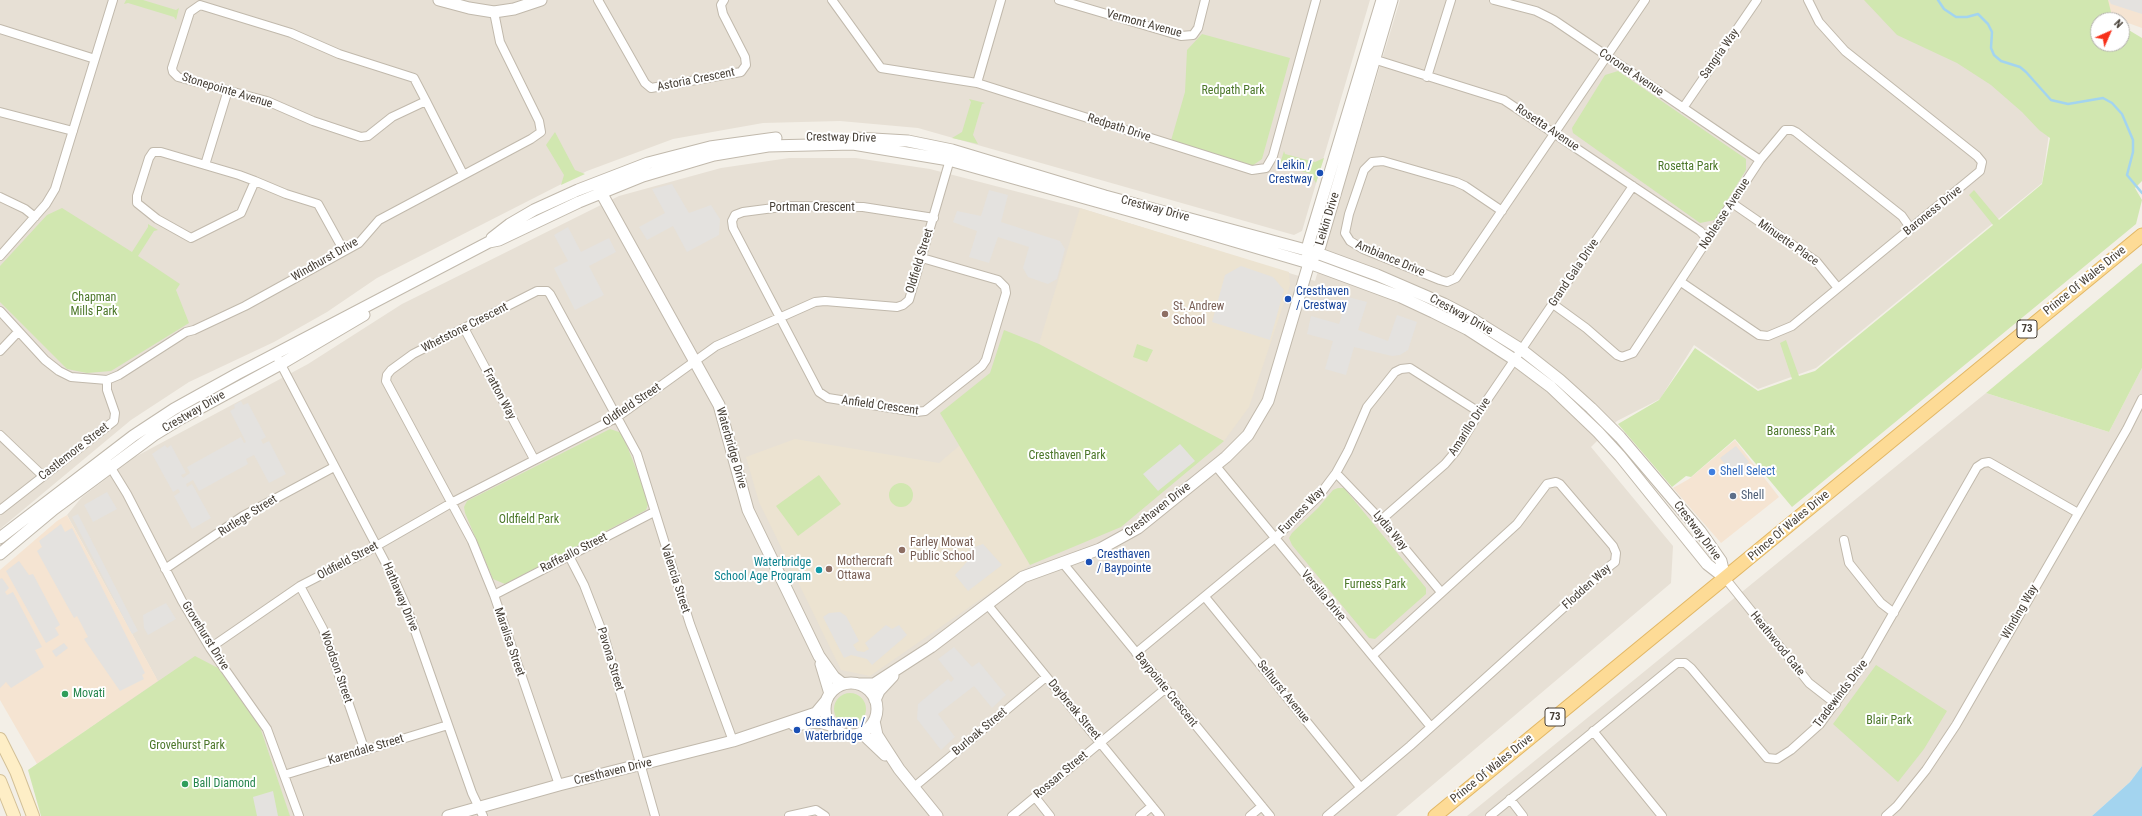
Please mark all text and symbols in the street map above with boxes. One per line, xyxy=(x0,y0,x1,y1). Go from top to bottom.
street label: Vermont Avenue xyxy=(1105,7,1183,41)
north arrow xyxy=(2090,12,2130,52)
text: N xyxy=(2111,17,2125,31)
street label: Sangria Way xyxy=(1697,26,1743,82)
street label: Coronet Avenue xyxy=(1596,46,1666,100)
street label: Astoria Crescent xyxy=(656,65,736,95)
street label: Stonepointe Avenue xyxy=(180,70,274,112)
park label: Redpath Park xyxy=(1201,84,1265,98)
street label: Rosetta Avenue xyxy=(1512,101,1582,155)
street label: Redpath Drive xyxy=(1086,111,1152,145)
street label: Crestway Drive xyxy=(806,130,876,146)
place label: Leikin / Crestway xyxy=(1269,159,1312,187)
park label: Rosetta Park xyxy=(1658,160,1718,174)
marker: Leikin / Crestway xyxy=(1315,168,1325,178)
street label: Noblesse Avenue xyxy=(1697,176,1753,252)
street label: Baroness Drive xyxy=(1901,183,1965,239)
street label: Leikin Drive xyxy=(1313,191,1343,247)
street label: Crestway Drive xyxy=(1119,193,1191,225)
street label: Portman Crescent xyxy=(769,201,855,215)
street label: Minuette Place xyxy=(1755,217,1821,269)
street label: Oldfield Street xyxy=(903,227,937,295)
street label: Windhurst Drive xyxy=(289,235,361,285)
street label: Grand Gala Drive xyxy=(1546,236,1602,310)
street label: Ambiance Drive xyxy=(1353,238,1427,280)
street label: Prince Of Wales Drive xyxy=(2041,243,2129,319)
place label: Cresthaven / Crestway xyxy=(1296,285,1349,313)
park label: Chapman Mills Park xyxy=(71,291,117,319)
street label: Crestway Drive xyxy=(1427,292,1495,338)
marker: Cresthaven / Crestway xyxy=(1283,294,1293,304)
street label: Whetstone Crescent xyxy=(419,300,511,356)
place label: St. Andrew School xyxy=(1173,300,1224,328)
marker: St. Andrew School xyxy=(1160,309,1170,319)
road number: 73 xyxy=(2017,320,2037,338)
street label: Fratton Way xyxy=(480,366,518,422)
street label: Oldfield Street xyxy=(600,380,664,430)
street label: Crestway Drive xyxy=(160,388,228,436)
street label: Anfield Crescent xyxy=(841,393,919,419)
street label: Amarillo Drive xyxy=(1446,395,1494,459)
street label: Waterbridge Drive xyxy=(712,406,750,490)
street label: Castlemore Street xyxy=(36,420,112,484)
park label: Baroness Park xyxy=(1767,425,1835,439)
park label: Cresthaven Park xyxy=(1028,449,1106,463)
place label: Shell Select xyxy=(1720,465,1775,479)
marker: Shell Select xyxy=(1707,467,1717,477)
street label: Cresthaven Drive xyxy=(1122,480,1194,540)
street label: Furness Way xyxy=(1276,484,1328,538)
street label: Prince Of Wales Drive xyxy=(1745,488,1833,564)
place label: Shell xyxy=(1741,489,1764,503)
marker: Shell xyxy=(1728,491,1738,501)
street label: Rutlege Street xyxy=(216,492,280,540)
street label: Crestway Drive xyxy=(1670,499,1724,563)
street label: Lydia Way xyxy=(1369,508,1411,554)
park label: Oldfield Park xyxy=(499,513,559,527)
street label: Raffeallo Street xyxy=(538,530,610,576)
place label: Farley Mowat Public School xyxy=(910,536,975,564)
street label: Oldfield Street xyxy=(315,539,381,583)
street label: Valencia Street xyxy=(657,543,693,615)
marker: Farley Mowat Public School xyxy=(897,545,907,555)
place label: Cresthaven / Baypointe xyxy=(1097,548,1151,576)
place label: Mothercraft Ottawa xyxy=(837,555,893,583)
place label: Waterbridge School Age Program xyxy=(714,556,811,584)
marker: Cresthaven / Baypointe xyxy=(1084,557,1094,567)
street label: Hathaway Drive xyxy=(379,560,421,634)
street label: Flodden Way xyxy=(1560,561,1614,613)
marker: Mothercraft Ottawa xyxy=(824,564,834,574)
marker: Waterbridge School Age Program xyxy=(814,565,824,575)
street label: Versilia Drive xyxy=(1298,568,1348,624)
park label: Furness Park xyxy=(1344,578,1406,592)
street label: Winding Way xyxy=(1999,582,2041,642)
street label: Grovehurst Drive xyxy=(178,599,232,673)
street label: Maralisa Street xyxy=(491,606,527,678)
street label: Heathwood Gate xyxy=(1747,609,1807,679)
street label: Pavona Street xyxy=(594,625,626,693)
street label: Woodson Street xyxy=(317,629,355,705)
street label: Baypointe Crescent xyxy=(1132,650,1200,730)
street label: Tradewinds Drive xyxy=(1811,657,1871,731)
street label: Selhurst Avenue xyxy=(1253,658,1313,726)
street label: Daybreak Street xyxy=(1045,677,1103,743)
place label: Movati xyxy=(73,687,105,701)
marker: Movati xyxy=(60,689,70,699)
street label: Burloak Street xyxy=(950,705,1010,759)
road number: 73 xyxy=(1545,708,1565,726)
park label: Blair Park xyxy=(1866,714,1912,728)
place label: Cresthaven / Waterbridge xyxy=(805,716,865,744)
marker: Cresthaven / Waterbridge xyxy=(792,725,802,735)
street label: Prince Of Wales Drive xyxy=(1448,731,1536,807)
street label: Karendale Street xyxy=(326,732,406,768)
park label: Grovehurst Park xyxy=(149,739,225,753)
street label: Rossan Street xyxy=(1031,748,1091,802)
street label: Cresthaven Drive xyxy=(573,755,653,789)
place label: Ball Diamond xyxy=(193,777,256,791)
marker: Ball Diamond xyxy=(180,779,190,789)

